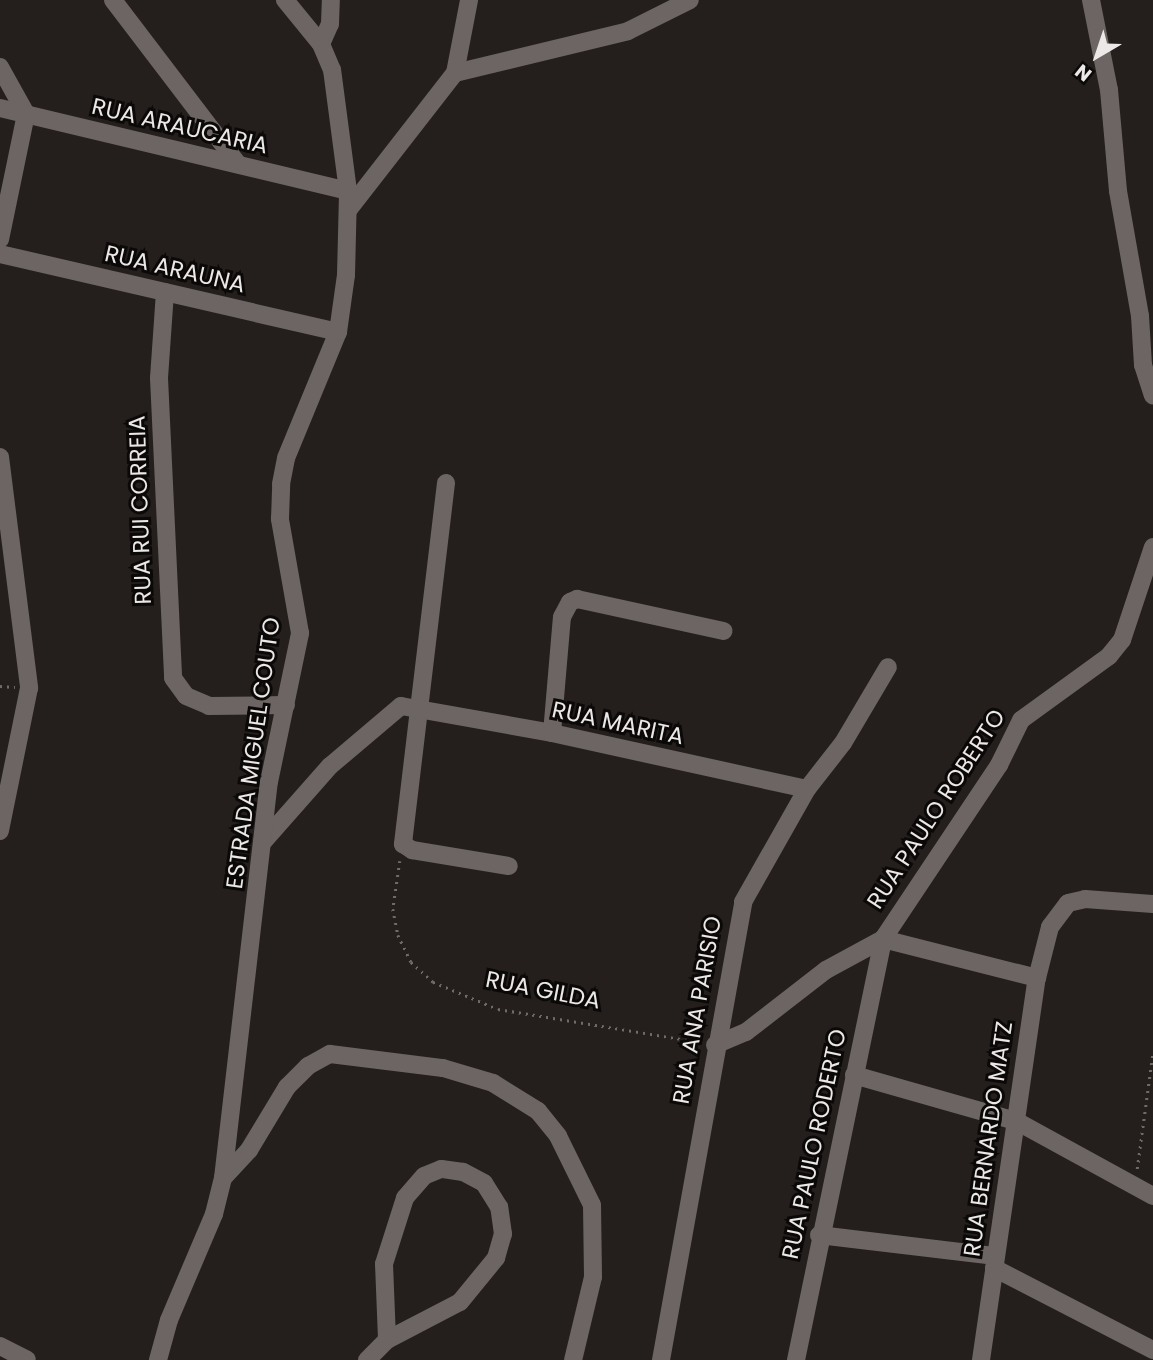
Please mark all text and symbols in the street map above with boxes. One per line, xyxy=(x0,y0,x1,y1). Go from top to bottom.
north arrow xyxy=(1062,21,1132,91)
text: N xyxy=(1069,58,1098,88)
street label: RUA ARAUCARIA xyxy=(89,92,271,160)
street label: RUA ARAUNA xyxy=(102,239,248,299)
street label: RUA RUI CORREIA xyxy=(123,415,157,605)
street label: ESTRADA MIGUEL COUTO xyxy=(220,616,286,890)
street label: RUA MARITA xyxy=(550,696,686,750)
street label: RUA PAULO ROBERTO xyxy=(861,704,1011,914)
street label: RUA ANA PARISIO xyxy=(667,914,727,1106)
street label: RUA GILDA xyxy=(483,965,603,1015)
street label: RUA BERNARDO MATZ xyxy=(958,1020,1018,1258)
street label: RUA PAULO RODERTO xyxy=(776,1027,852,1261)

